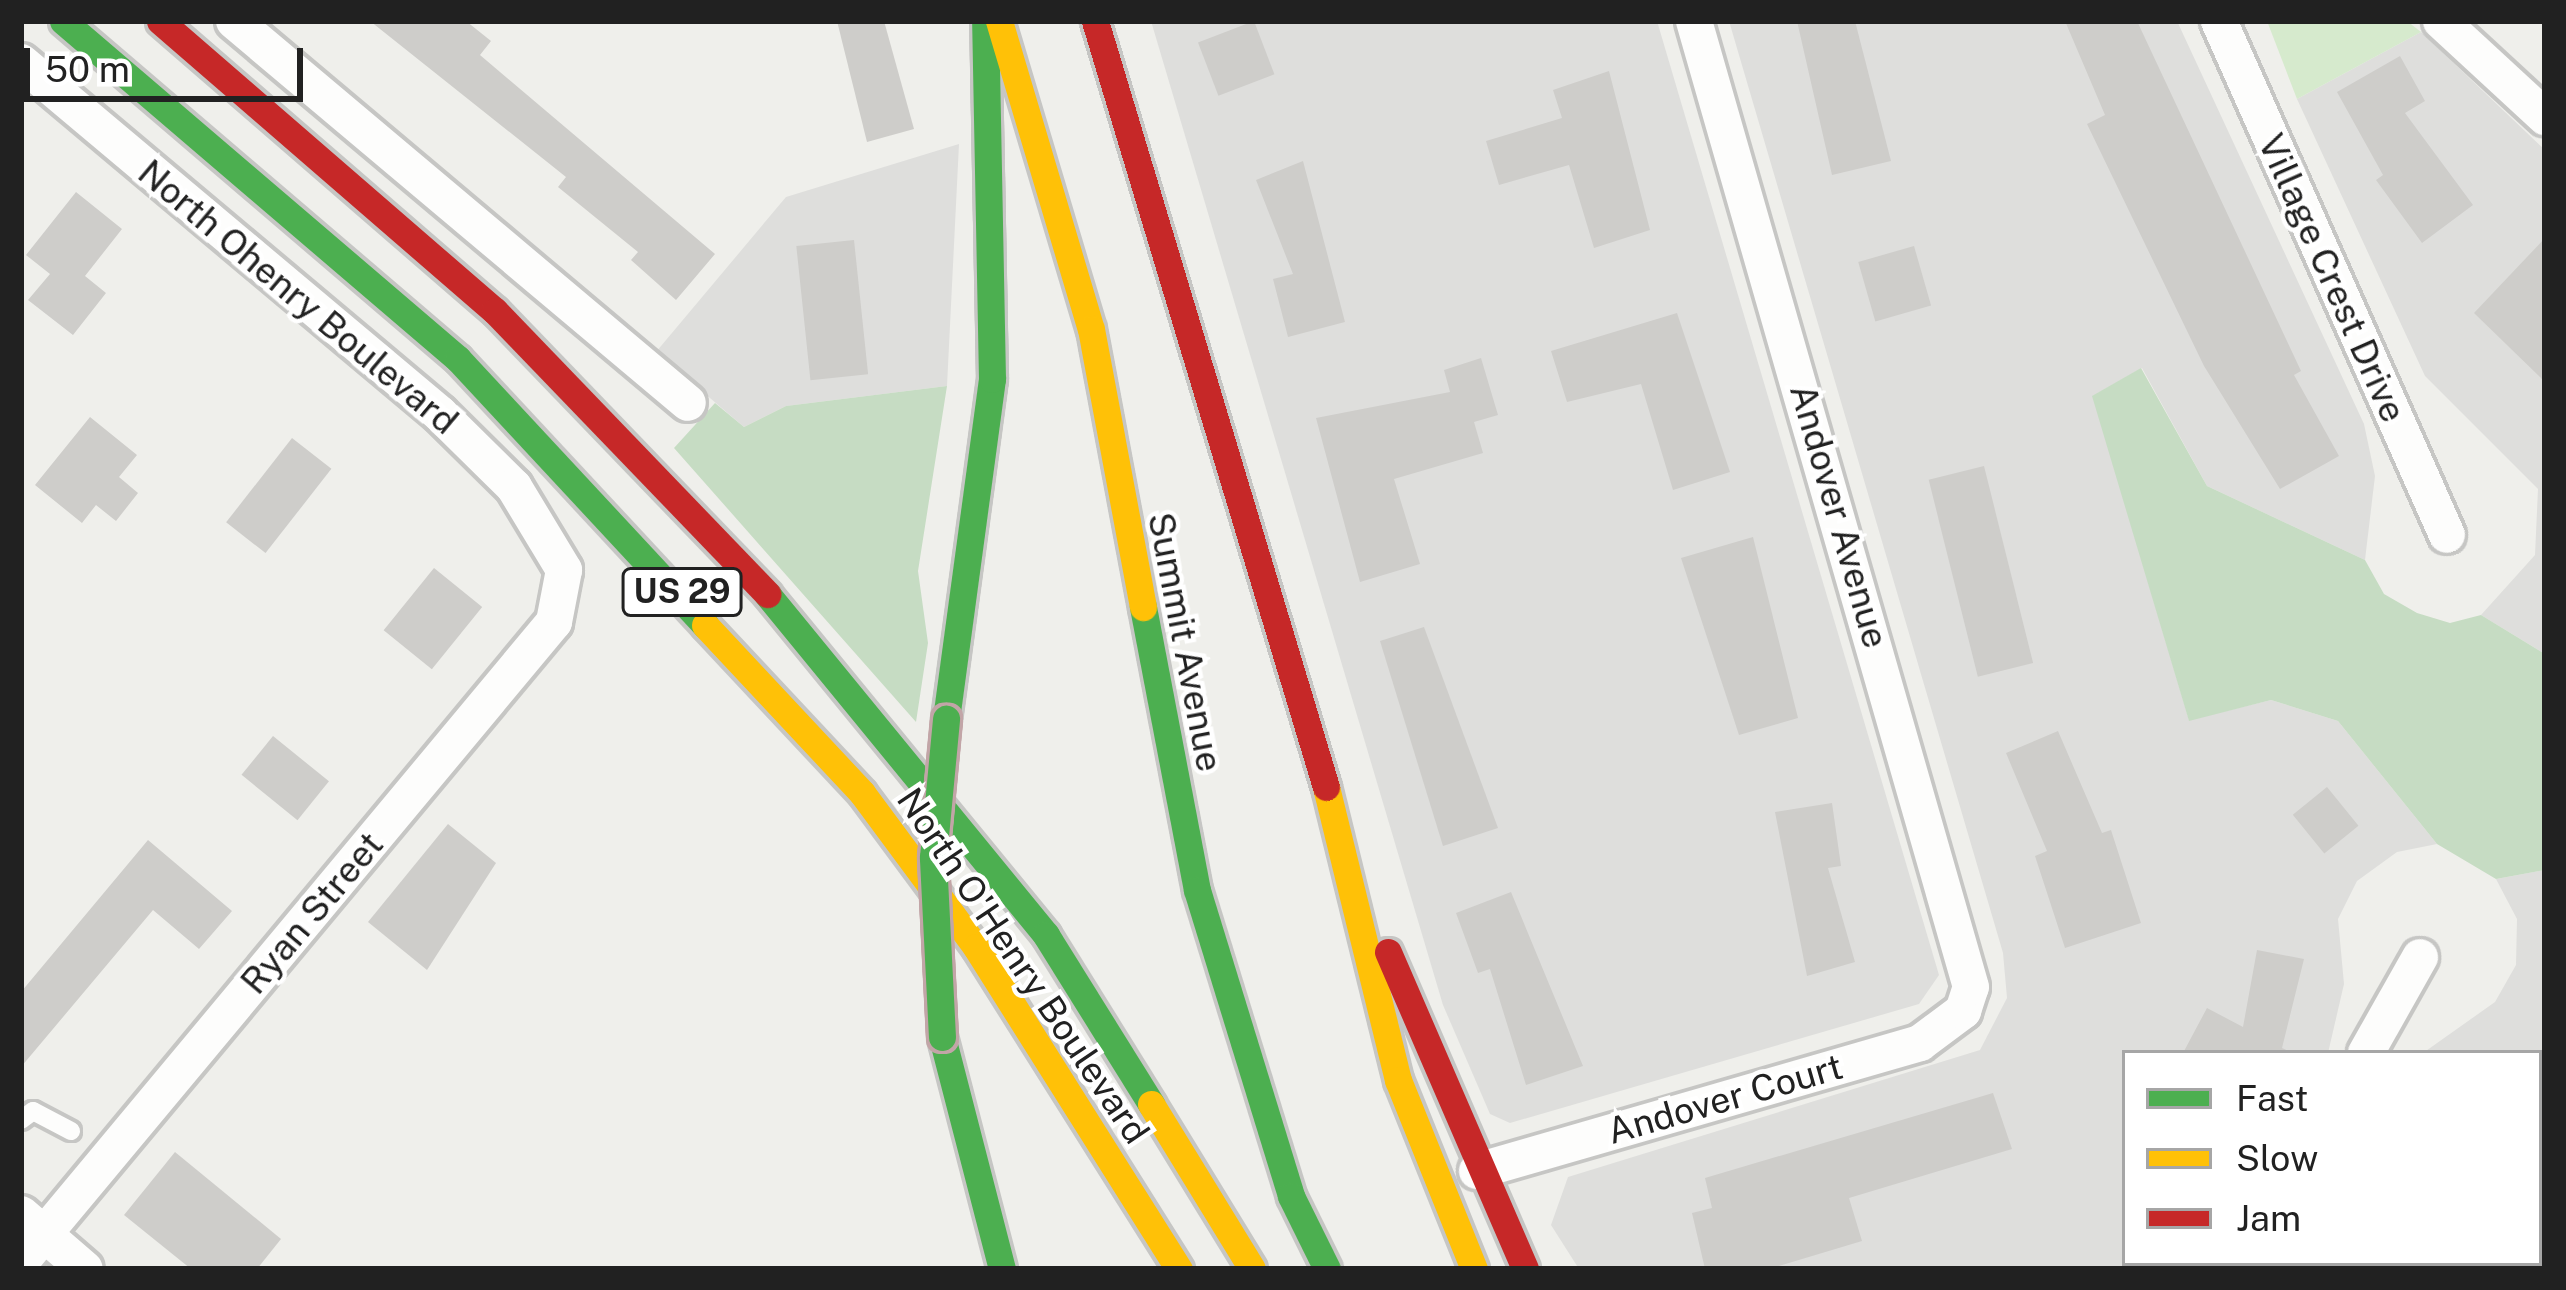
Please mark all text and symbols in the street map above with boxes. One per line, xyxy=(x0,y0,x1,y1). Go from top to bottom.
scale bar xyxy=(30,24,309,98)
text: 50 m xyxy=(45,48,130,90)
street label: Village Crest Drive xyxy=(2249,127,2415,429)
street label: North Ohenry Boulevard xyxy=(130,151,466,443)
street label: Andover Avenue xyxy=(1781,379,1897,653)
street label: Summit Avenue xyxy=(1139,509,1231,775)
road number: US 29 xyxy=(619,565,745,619)
street label: North O'Henry Boulevard xyxy=(888,780,1158,1152)
street label: Ryan Street xyxy=(232,823,392,1003)
street label: Andover Court xyxy=(1602,1045,1848,1153)
legend xyxy=(2122,1050,2542,1266)
text: Fast xyxy=(2236,1077,2309,1119)
text: Slow xyxy=(2236,1137,2318,1179)
text: Jam xyxy=(2236,1197,2301,1239)

